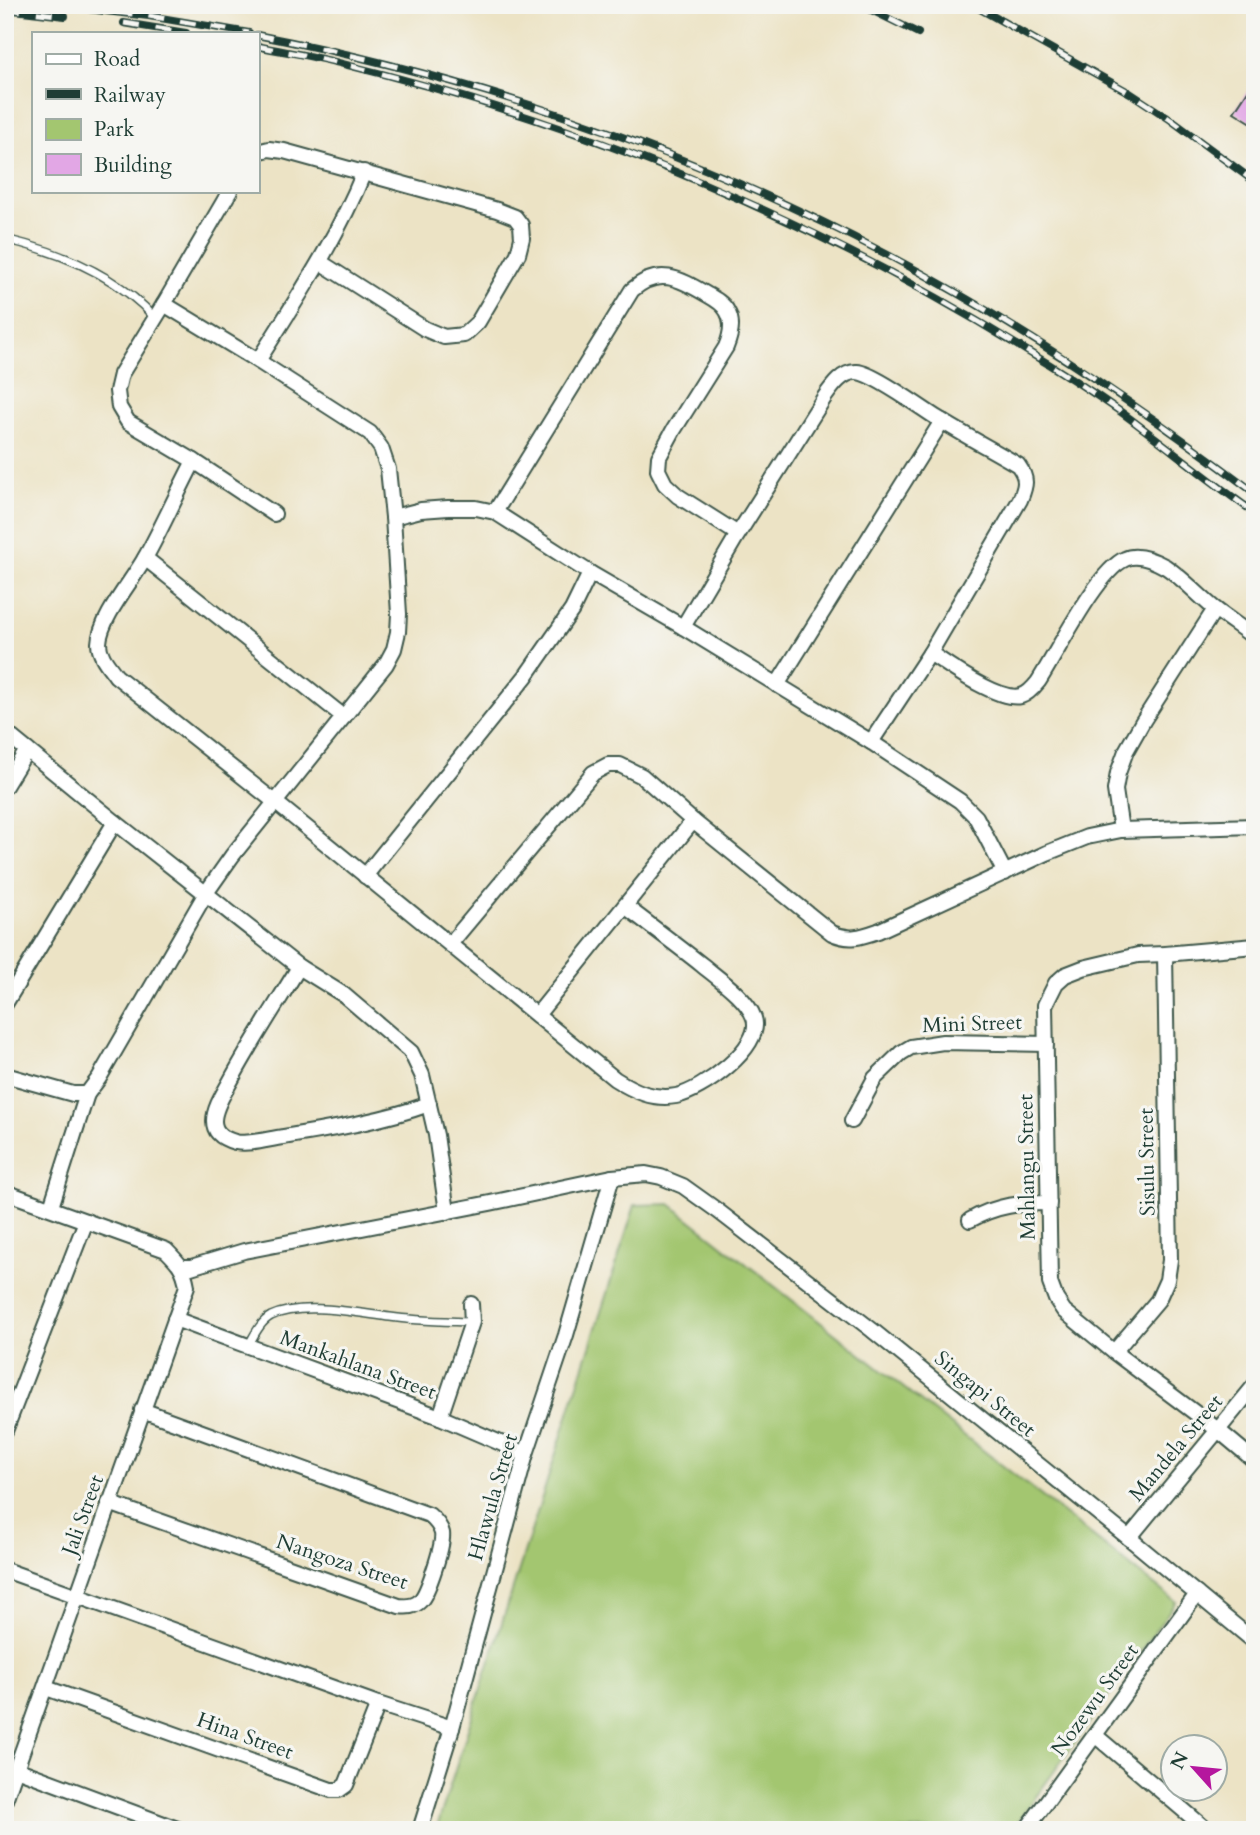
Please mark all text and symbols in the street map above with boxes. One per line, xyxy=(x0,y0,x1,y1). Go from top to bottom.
legend xyxy=(32,32,259,192)
text: Road xyxy=(94,45,140,74)
text: Railway xyxy=(94,81,166,110)
text: Park xyxy=(94,115,135,144)
text: Building xyxy=(94,151,172,180)
street label: Mini Street xyxy=(922,1008,1023,1040)
street label: Mahlangu Street xyxy=(1011,1093,1043,1240)
street label: Sisulu Street xyxy=(1132,1107,1162,1216)
street label: Mankahlana Street xyxy=(276,1323,440,1407)
street label: Singapi Street xyxy=(928,1344,1042,1444)
street label: Mandela Street xyxy=(1122,1388,1230,1508)
street label: Hlawula Street xyxy=(461,1430,525,1564)
street label: Jali Street xyxy=(54,1470,111,1562)
street label: Nangoza Street xyxy=(273,1527,412,1597)
street label: Nozewu Street xyxy=(1044,1638,1146,1762)
street label: Hina Street xyxy=(193,1705,298,1767)
north arrow xyxy=(1158,1734,1228,1804)
text: N xyxy=(1164,1747,1195,1774)

